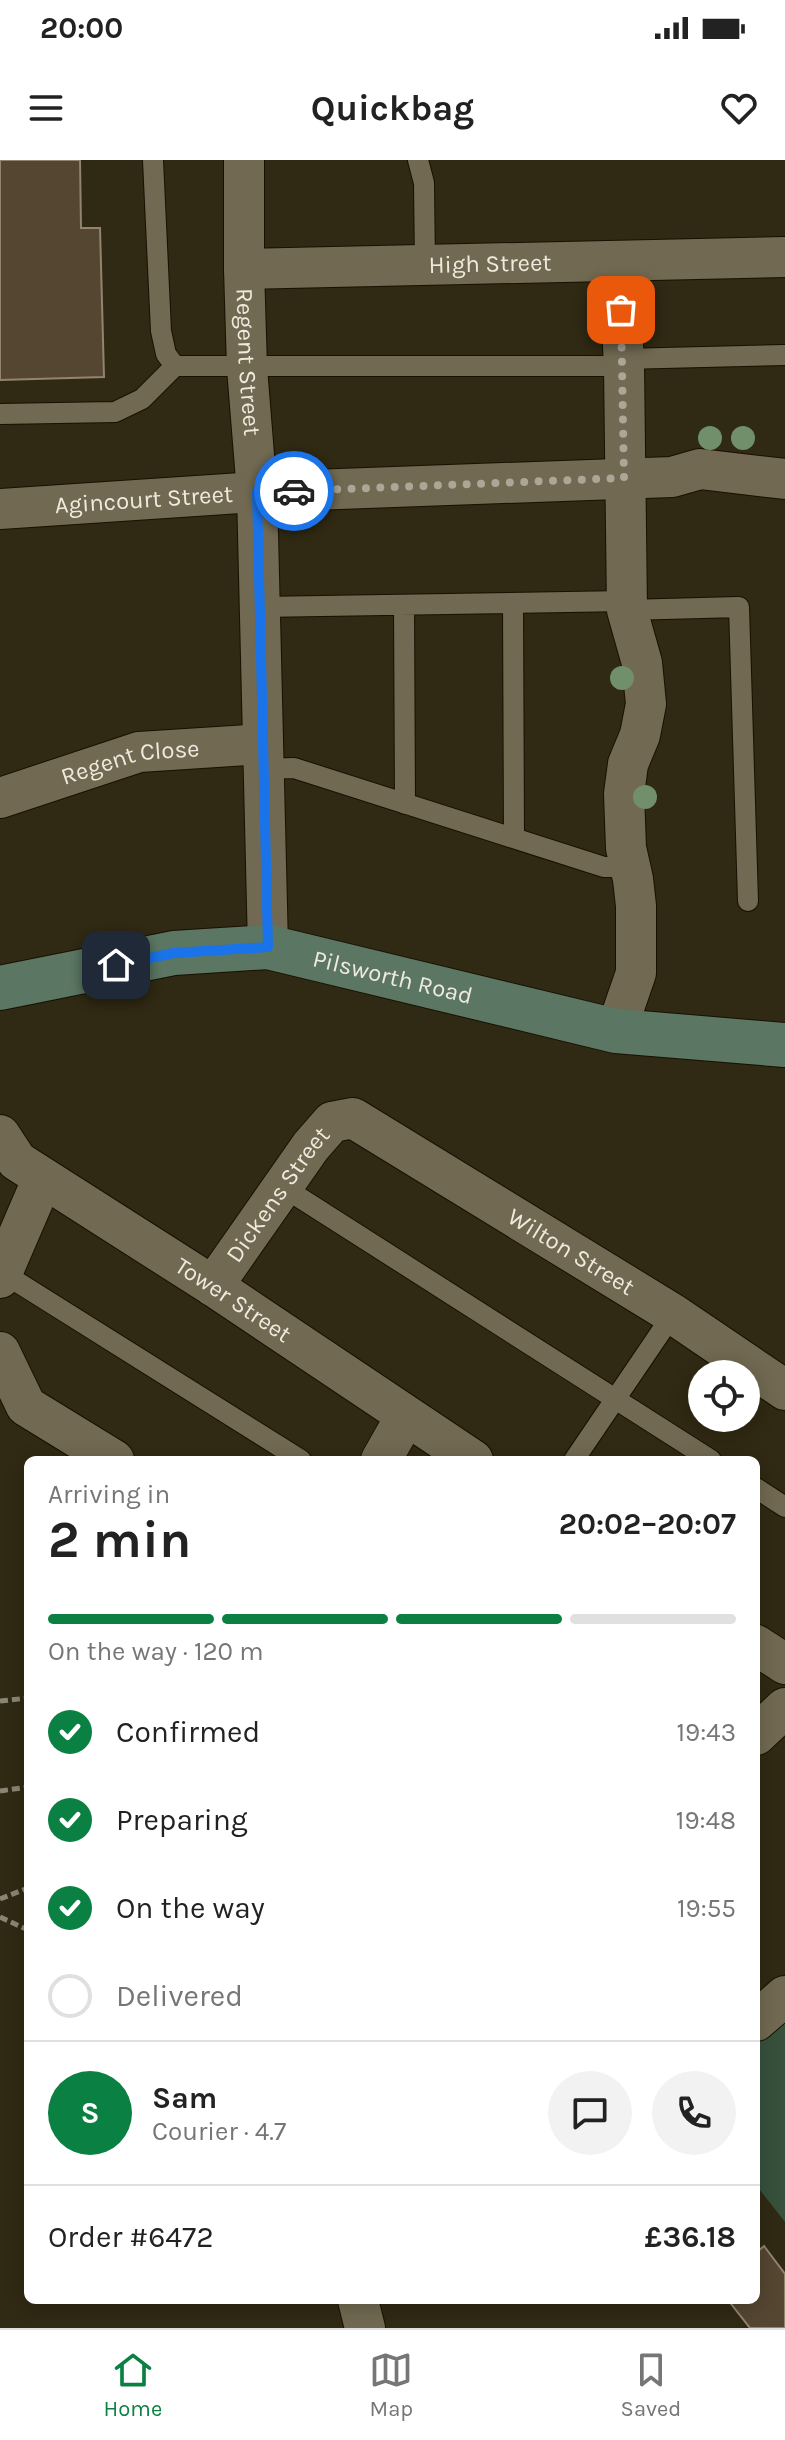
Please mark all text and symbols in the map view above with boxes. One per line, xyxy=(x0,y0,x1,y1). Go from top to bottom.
text: 20:00 xyxy=(40,10,123,46)
icon: menu xyxy=(24,86,68,130)
icon: heart xyxy=(717,86,761,130)
text: Quickbag xyxy=(311,87,474,129)
street label: High Street xyxy=(428,248,552,279)
pin xyxy=(587,276,655,344)
street label: Regent Street xyxy=(231,288,266,437)
icon: bag xyxy=(599,288,643,332)
courier xyxy=(254,451,334,531)
icon: car xyxy=(272,469,316,513)
street label: Agincourt Street xyxy=(54,480,234,519)
street label: Regent Close xyxy=(57,734,200,791)
pin xyxy=(82,931,150,999)
icon: home xyxy=(94,943,138,987)
street label: Pilsworth Road xyxy=(310,944,476,1010)
street label: Dickens Street xyxy=(220,1121,335,1268)
street label: Wilton Street xyxy=(503,1202,640,1301)
street label: Tower Street xyxy=(170,1252,297,1348)
map controls xyxy=(688,1360,760,1432)
button: locate xyxy=(688,1360,760,1432)
text: Arriving in xyxy=(48,1479,170,1510)
text: 20:02–20:07 xyxy=(559,1506,736,1542)
text: 2 min xyxy=(48,1509,191,1570)
text: On the way · 120 m xyxy=(48,1636,263,1667)
icon: check xyxy=(48,1710,92,1754)
text: Confirmed xyxy=(116,1714,260,1750)
text: 19:43 xyxy=(676,1717,736,1748)
icon: check xyxy=(48,1798,92,1842)
text: Preparing xyxy=(116,1802,248,1838)
text: 19:48 xyxy=(676,1805,736,1836)
icon: check xyxy=(48,1886,92,1930)
text: On the way xyxy=(116,1890,265,1926)
text: 19:55 xyxy=(677,1893,736,1924)
text: Delivered xyxy=(116,1978,243,2014)
button: chat xyxy=(548,2071,632,2155)
button: phone xyxy=(652,2071,736,2155)
text: Sam xyxy=(152,2080,217,2116)
text: S xyxy=(80,2095,100,2131)
text: Courier · 4.7 xyxy=(152,2116,286,2147)
text: Order #6472 xyxy=(48,2219,214,2255)
text: £36.18 xyxy=(645,2219,736,2255)
tab: Home xyxy=(104,2348,162,2422)
tab: Map xyxy=(369,2348,413,2422)
tab: Saved xyxy=(621,2348,681,2422)

